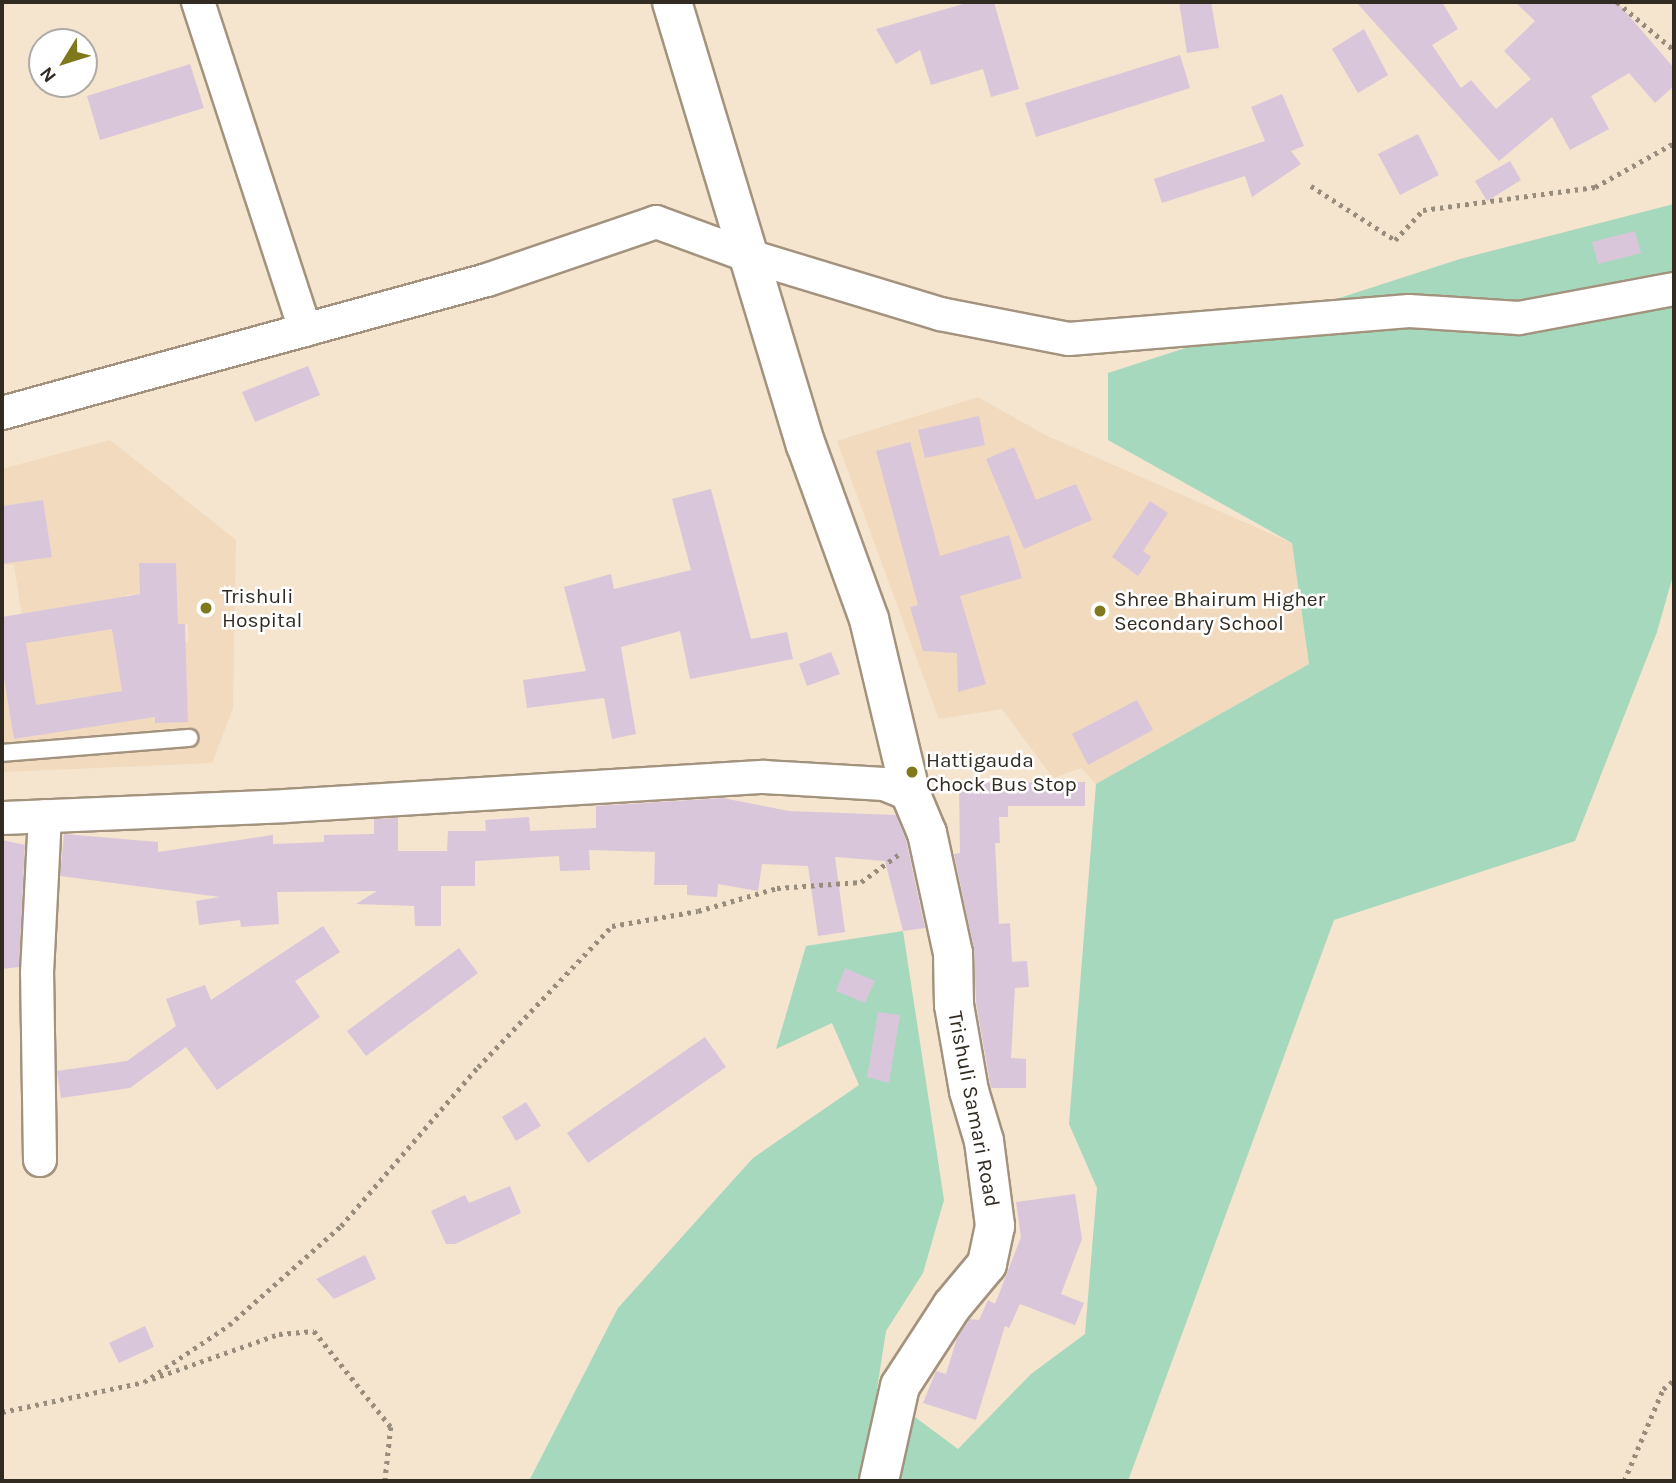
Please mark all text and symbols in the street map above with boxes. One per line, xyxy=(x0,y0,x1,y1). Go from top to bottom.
north arrow xyxy=(28,28,98,98)
text: N xyxy=(35,63,61,87)
place label: Trishuli Hospital xyxy=(222,583,302,633)
place label: Shree Bhairum Higher Secondary School xyxy=(1114,586,1325,636)
marker: Trishuli Hospital xyxy=(196,598,216,618)
marker: Shree Bhairum Higher Secondary School xyxy=(1092,603,1108,619)
place label: Hattigauda Chock Bus Stop xyxy=(926,747,1077,797)
marker: Hattigauda Chock Bus Stop xyxy=(904,764,920,780)
street label: Trishuli Samari Road xyxy=(943,1009,1005,1209)

